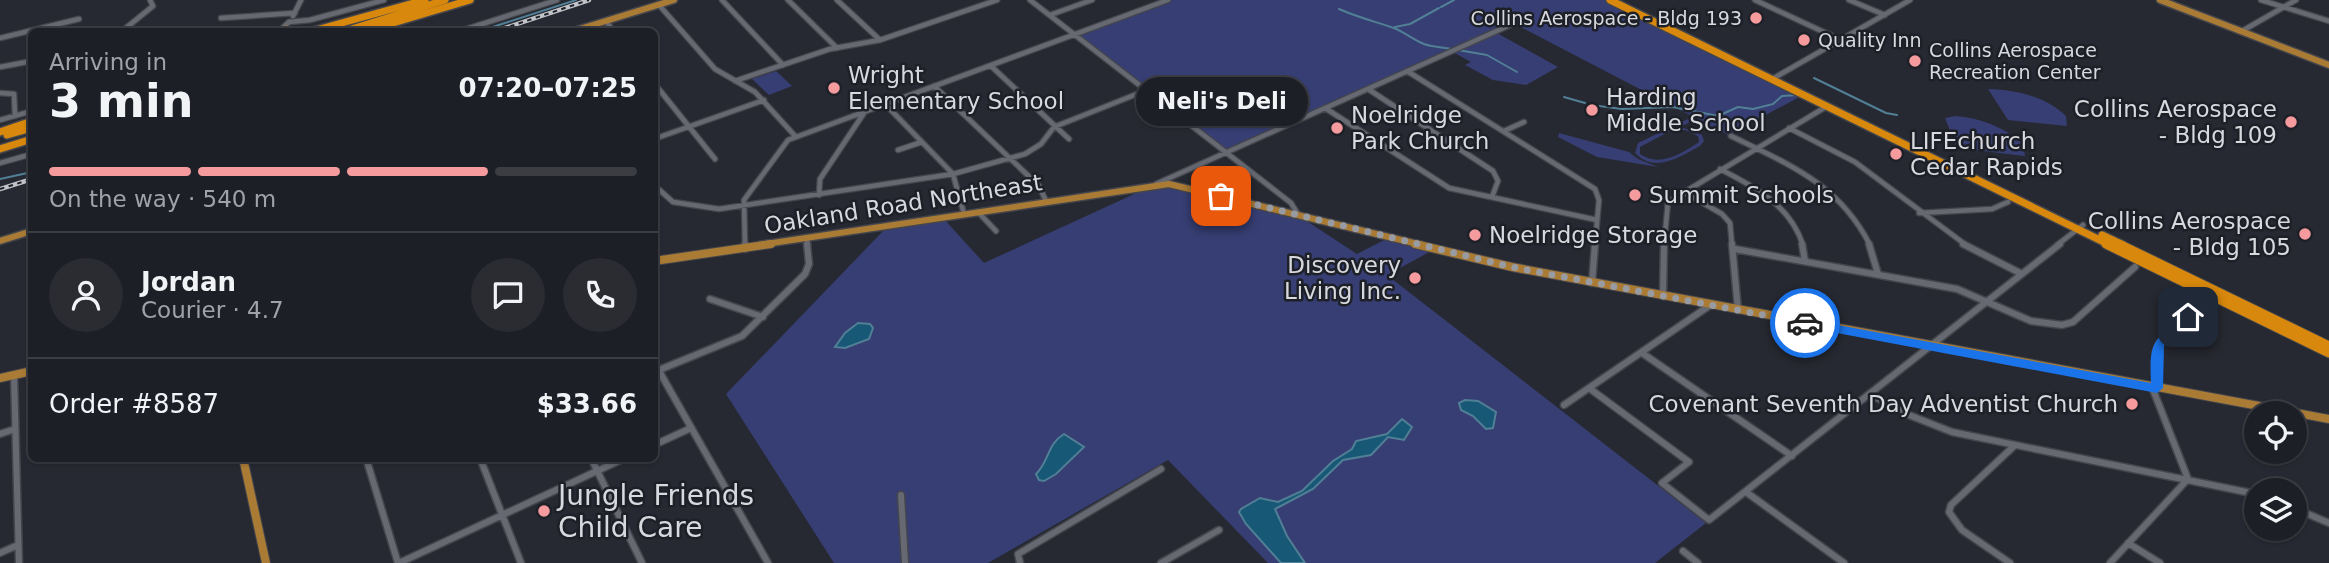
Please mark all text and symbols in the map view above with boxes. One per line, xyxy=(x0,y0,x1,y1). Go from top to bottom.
place label: Collins Aerospace - Bldg 193 xyxy=(1471,7,1742,29)
marker: Collins Aerospace - Bldg 193 xyxy=(1748,10,1764,26)
place label: Quality Inn xyxy=(1818,29,1922,51)
marker: Quality Inn xyxy=(1796,32,1812,48)
place label: Collins Aerospace Recreation Center xyxy=(1929,39,2101,83)
text: Arriving in xyxy=(49,49,167,75)
marker: Collins Aerospace Recreation Center xyxy=(1907,53,1923,69)
place label: Wright Elementary School xyxy=(848,62,1064,114)
text: 07:20–07:25 xyxy=(458,73,637,103)
text: 3 min xyxy=(49,74,193,128)
callout: Neli's Deli xyxy=(1135,77,1307,126)
marker: Wright Elementary School xyxy=(826,80,842,96)
place label: Harding Middle School xyxy=(1606,84,1766,136)
text: Neli's Deli xyxy=(1157,88,1287,114)
place label: Collins Aerospace - Bldg 109 xyxy=(2074,96,2277,148)
place label: Noelridge Park Church xyxy=(1351,102,1489,154)
marker: Harding Middle School xyxy=(1584,102,1600,118)
marker: Collins Aerospace - Bldg 109 xyxy=(2283,114,2299,130)
marker: Noelridge Park Church xyxy=(1329,120,1345,136)
place label: LIFEchurch Cedar Rapids xyxy=(1910,128,2063,180)
marker: LIFEchurch Cedar Rapids xyxy=(1888,146,1904,162)
pin xyxy=(1191,166,1251,226)
street label: Oakland Road Northeast xyxy=(762,169,1044,239)
icon: bag xyxy=(1202,177,1240,215)
place label: Summit Schools xyxy=(1649,182,1834,208)
text: On the way · 540 m xyxy=(49,186,276,212)
marker: Summit Schools xyxy=(1627,187,1643,203)
place label: Collins Aerospace - Bldg 105 xyxy=(2088,208,2291,260)
place label: Noelridge Storage xyxy=(1489,222,1697,248)
marker: Collins Aerospace - Bldg 105 xyxy=(2297,226,2313,242)
marker: Noelridge Storage xyxy=(1467,227,1483,243)
place label: Discovery Living Inc. xyxy=(1284,252,1401,304)
button: person xyxy=(49,258,123,332)
button: chat xyxy=(471,258,545,332)
button: phone xyxy=(563,258,637,332)
text: Jordan xyxy=(141,267,236,297)
marker: Discovery Living Inc. xyxy=(1407,270,1423,286)
pin xyxy=(2158,287,2218,347)
courier xyxy=(1770,288,1840,358)
text: Courier · 4.7 xyxy=(141,297,284,323)
icon: home xyxy=(2169,298,2207,336)
icon: car xyxy=(1786,304,1824,342)
text: Order #8587 xyxy=(49,389,219,419)
text: $33.66 xyxy=(537,389,637,419)
place label: Covenant Seventh Day Adventist Church xyxy=(1648,391,2118,417)
marker: Covenant Seventh Day Adventist Church xyxy=(2124,396,2140,412)
map controls xyxy=(2244,401,2307,541)
button: locate xyxy=(2244,401,2307,464)
button: layers xyxy=(2244,478,2307,541)
place label: Jungle Friends Child Care xyxy=(556,479,754,544)
marker: Jungle Friends Child Care xyxy=(536,503,552,519)

